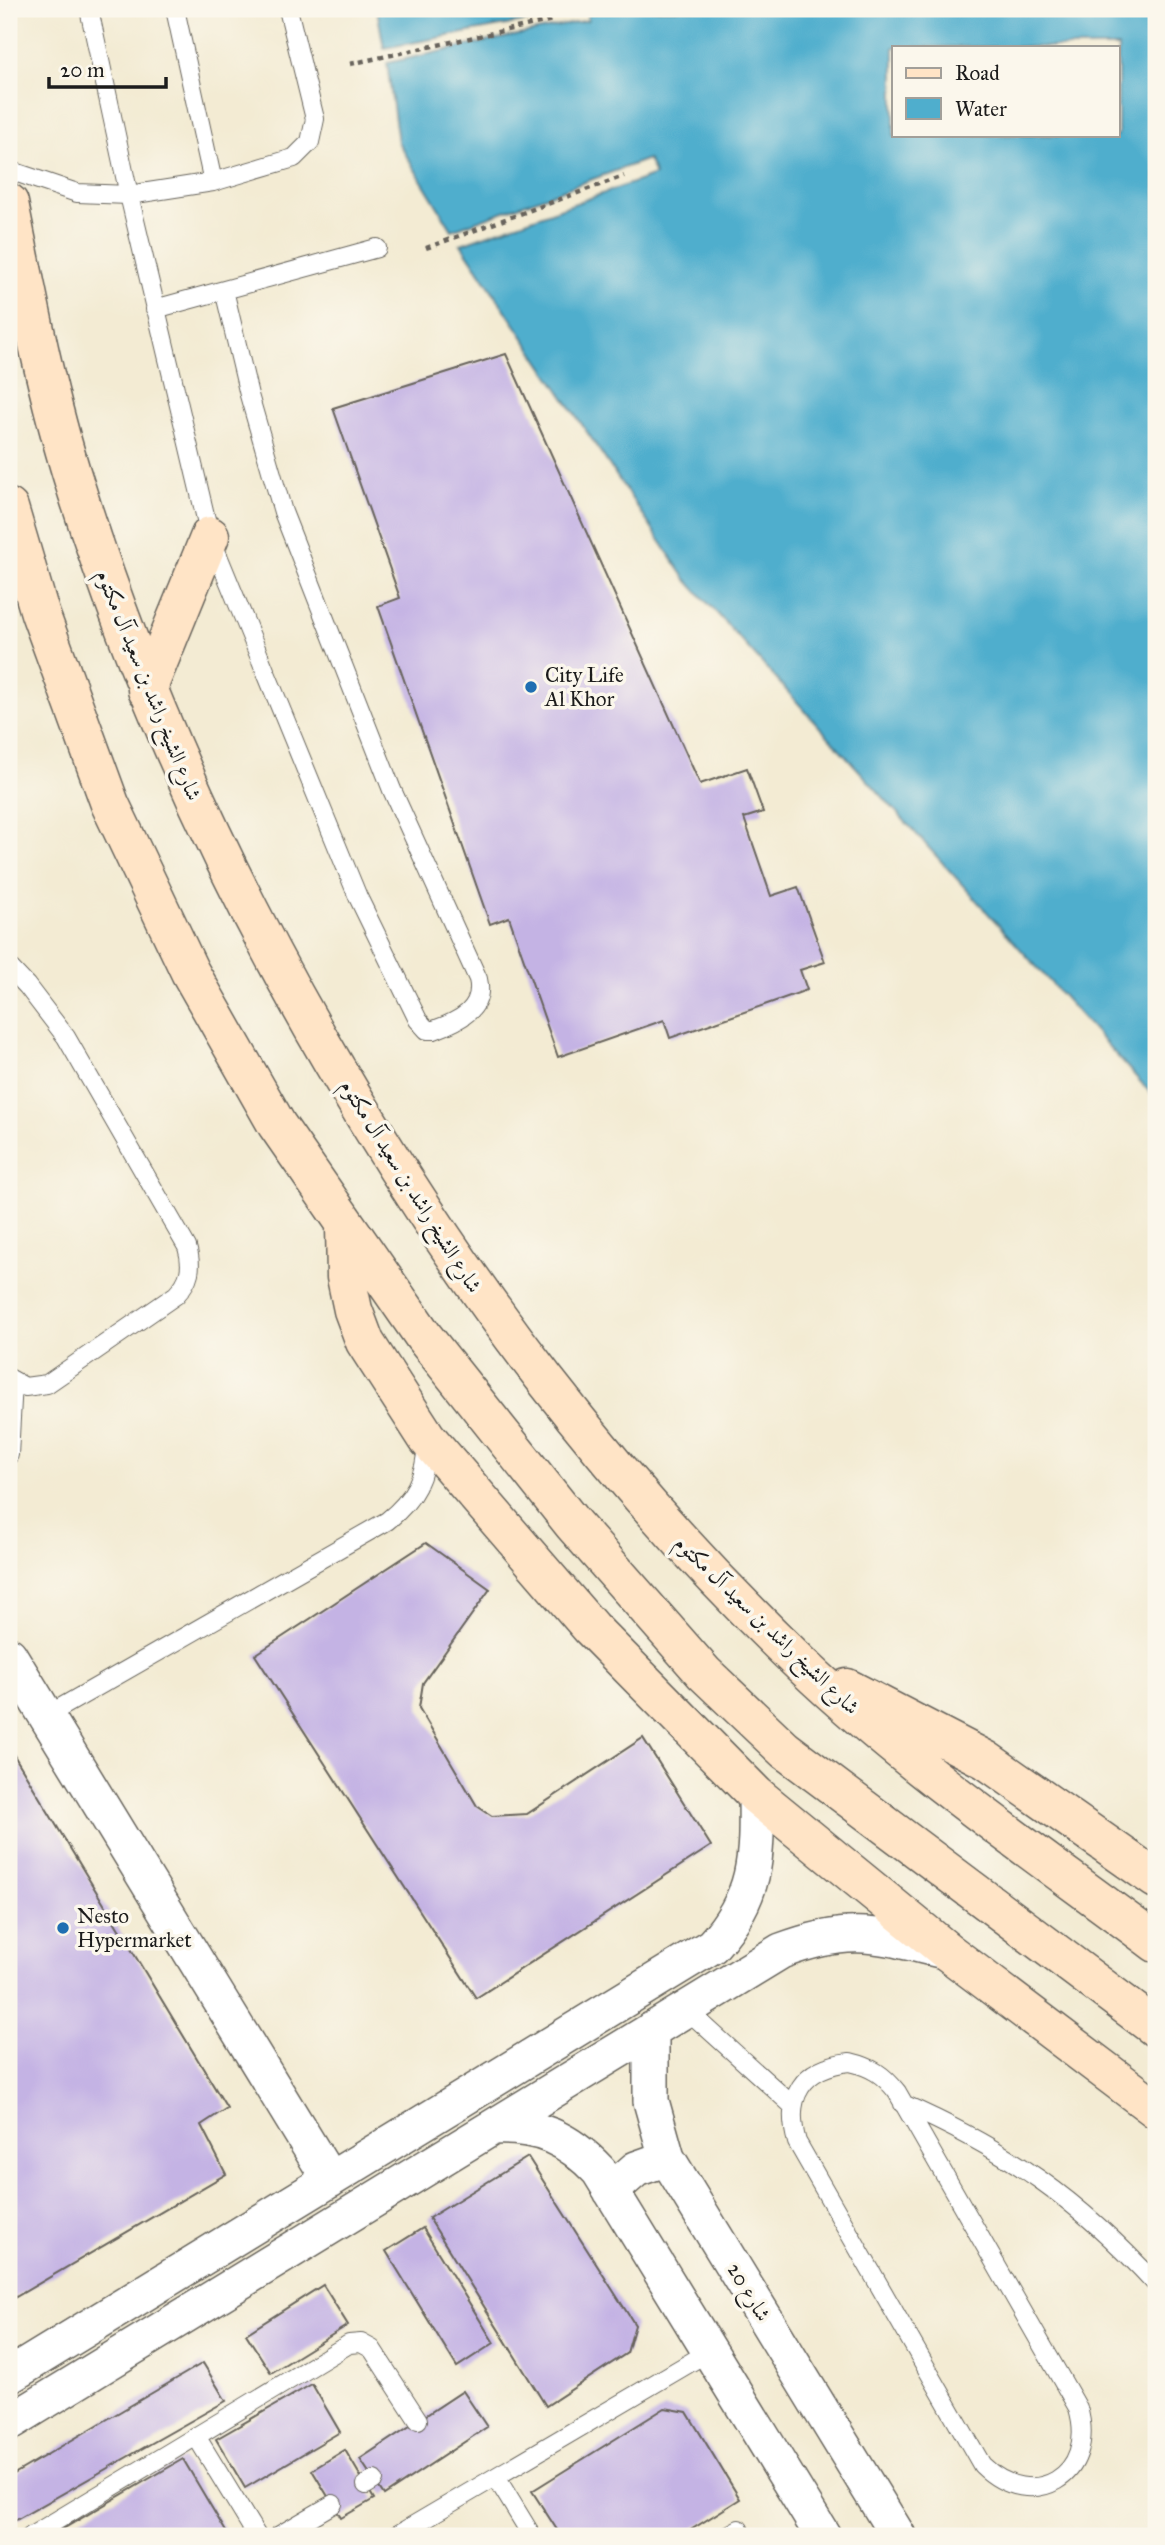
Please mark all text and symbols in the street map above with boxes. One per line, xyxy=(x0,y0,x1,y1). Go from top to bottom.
scale bar xyxy=(49,46,166,90)
legend xyxy=(892,46,1120,136)
text: 20 m xyxy=(60,57,105,83)
text: Road xyxy=(955,60,1000,86)
text: Water xyxy=(955,96,1007,122)
street label: شارع الشيخ راشد بن سعيد آل مكتوم xyxy=(85,566,207,807)
place label: City Life Al Khor xyxy=(544,662,624,712)
marker: City Life Al Khor xyxy=(523,679,539,695)
street label: شارع الشيخ راشد بن سعيد آل مكتوم xyxy=(329,1074,487,1301)
street label: شارع الشيخ راشد بن سعيد آل مكتوم xyxy=(665,1530,865,1724)
place label: Nesto Hypermarket xyxy=(77,1903,192,1953)
marker: Nesto Hypermarket xyxy=(55,1920,71,1936)
street label: شارع 20 xyxy=(717,2258,777,2329)

